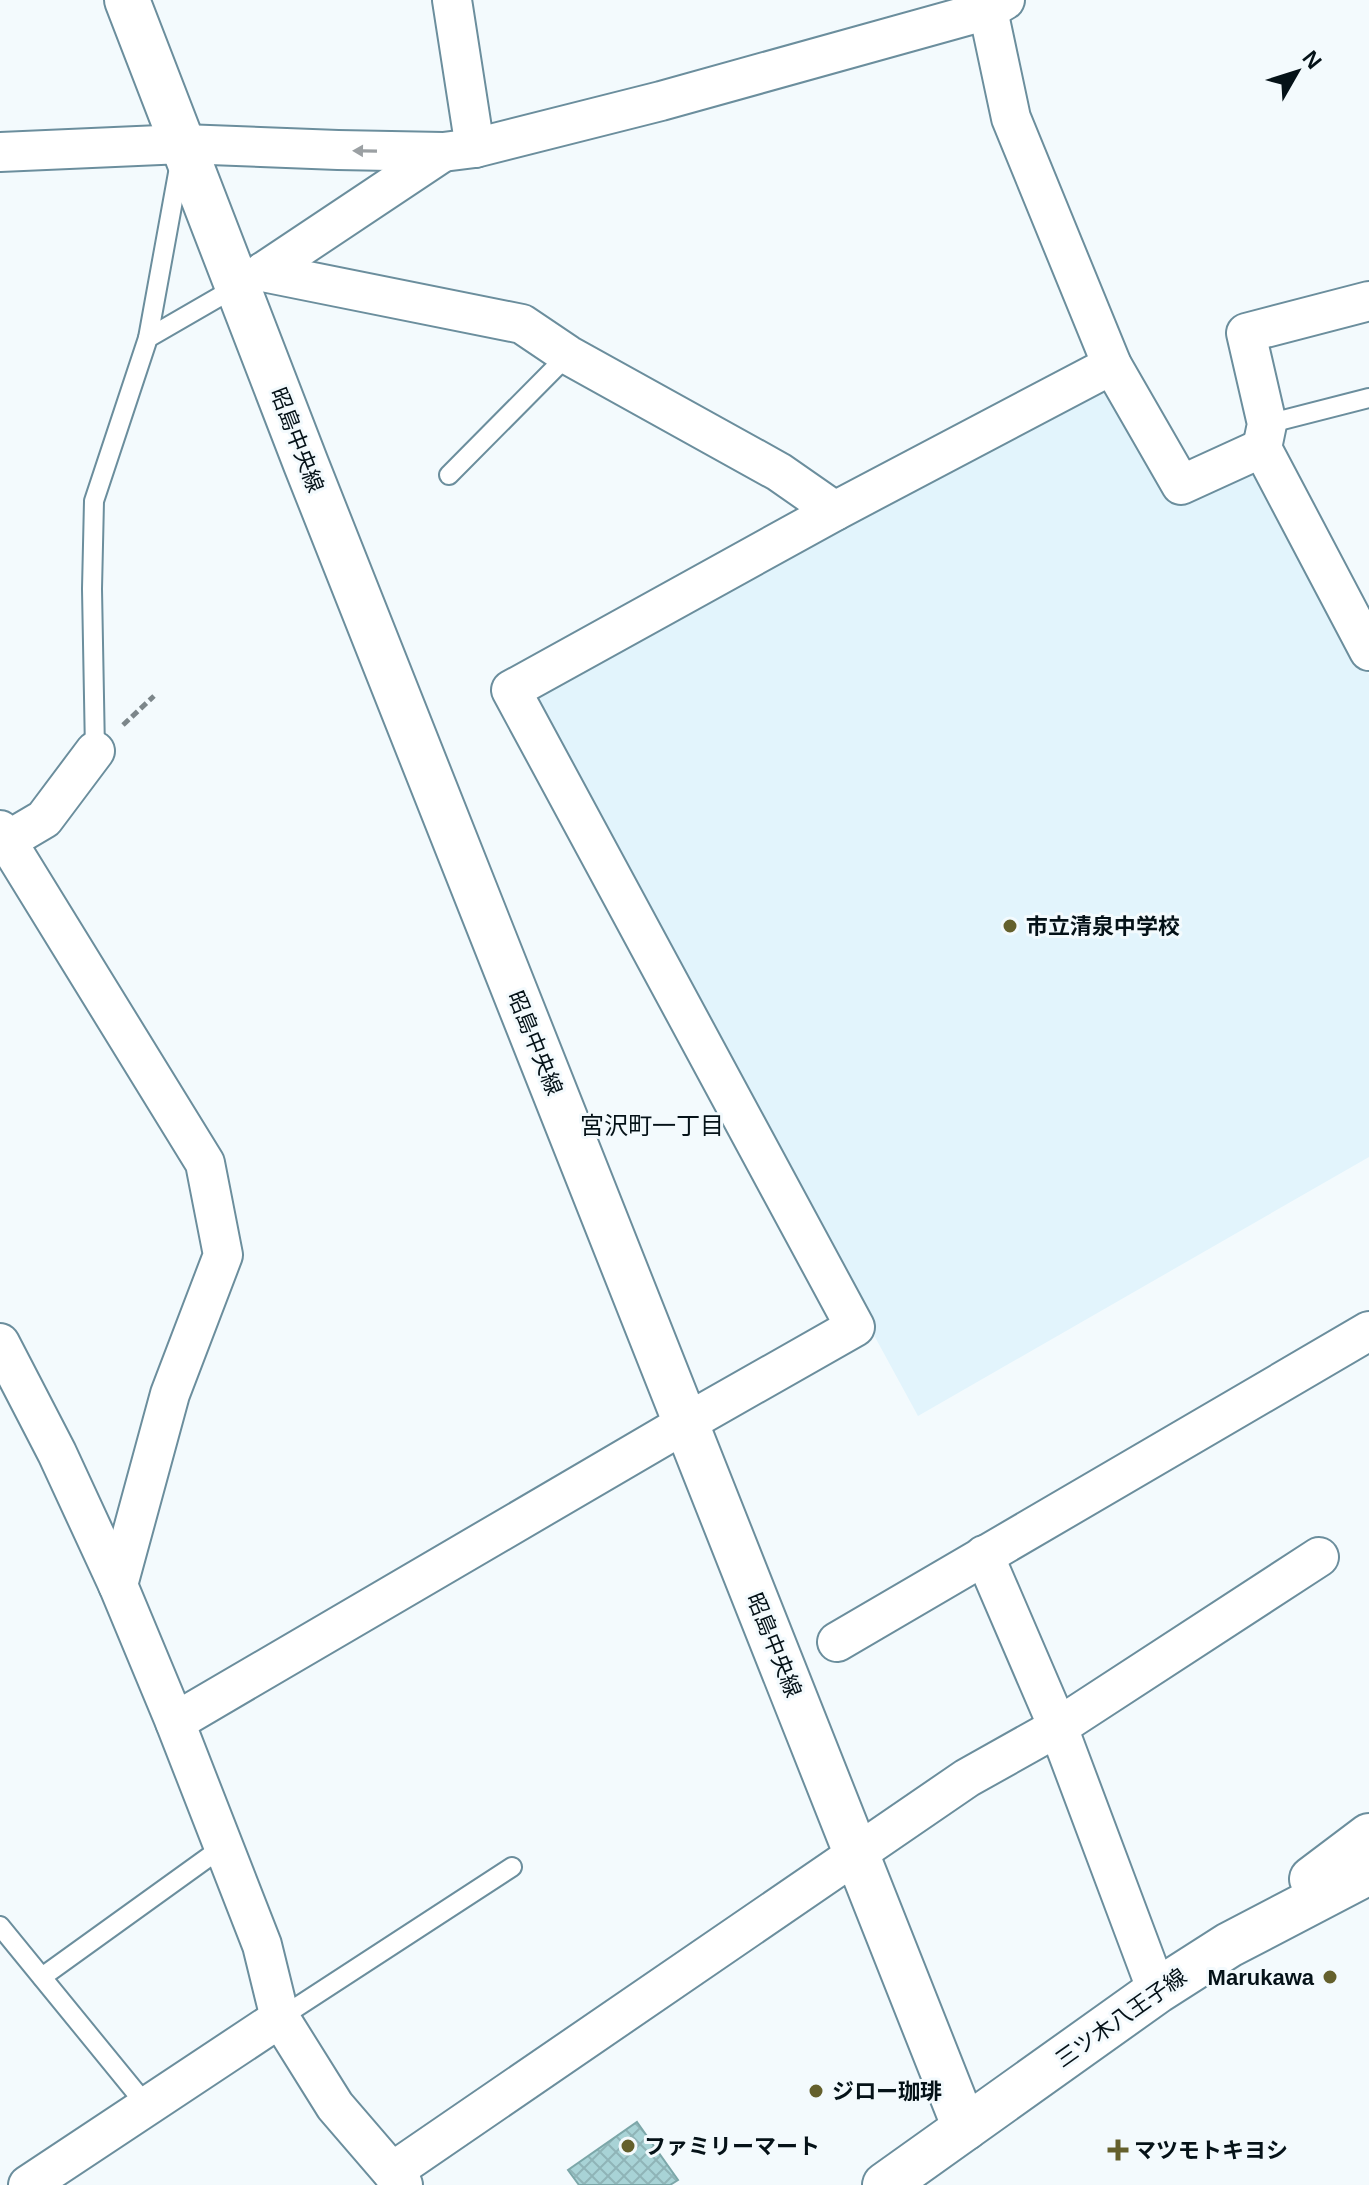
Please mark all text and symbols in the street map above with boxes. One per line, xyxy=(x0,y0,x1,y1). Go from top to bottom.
north arrow xyxy=(1257,32,1337,112)
text: N xyxy=(1297,46,1327,74)
one-way arrow xyxy=(352,145,377,157)
street label: 昭島中央線 xyxy=(266,384,328,496)
place label: 市立清泉中学校 xyxy=(1026,914,1180,939)
marker: 市立清泉中学校 xyxy=(1001,917,1019,935)
street label: 昭島中央線 xyxy=(503,987,567,1099)
district label: 宮沢町一丁目 xyxy=(580,1112,724,1139)
street label: 昭島中央線 xyxy=(742,1589,806,1701)
street label: 三ツ木八王子線 xyxy=(1051,1964,1191,2072)
place label: Marukawa xyxy=(1208,1965,1315,1990)
marker: Marukawa xyxy=(1321,1968,1339,1986)
place label: ジロー珈琲 xyxy=(832,2079,942,2104)
marker: ジロー珈琲 xyxy=(807,2082,825,2100)
place label: ファミリーマート xyxy=(644,2134,820,2159)
marker: ファミリーマート xyxy=(619,2137,637,2155)
place label: マツモトキヨシ xyxy=(1134,2138,1288,2163)
marker: マツモトキヨシ xyxy=(1109,2141,1127,2159)

